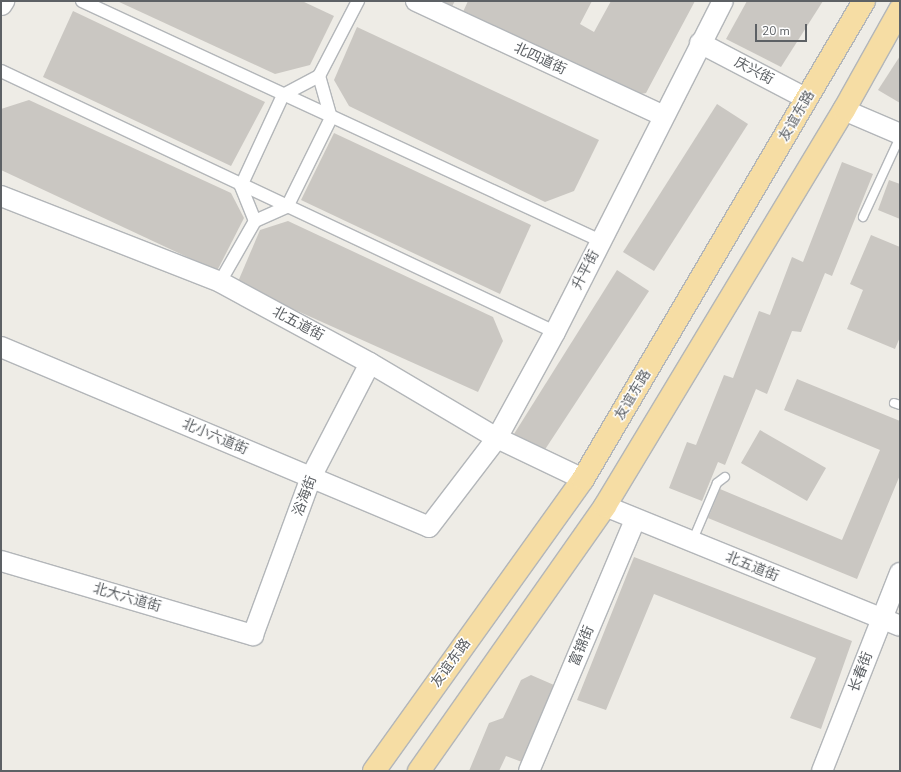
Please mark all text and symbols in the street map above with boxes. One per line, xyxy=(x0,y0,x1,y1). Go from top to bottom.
scale bar xyxy=(757,16,809,42)
text: 20 m xyxy=(762,23,790,39)
street label: 北四道街 xyxy=(511,40,569,78)
street label: 庆兴街 xyxy=(732,54,776,88)
street label: 友谊东路 xyxy=(776,88,818,144)
street label: 升平街 xyxy=(569,247,603,293)
street label: 北五道街 xyxy=(269,303,327,345)
street label: 友谊东路 xyxy=(611,367,655,423)
street label: 北小六道街 xyxy=(180,416,250,458)
street label: 浴海街 xyxy=(290,473,320,519)
street label: 北五道街 xyxy=(723,549,781,585)
street label: 北大六道街 xyxy=(91,580,163,616)
street label: 富锦街 xyxy=(566,623,598,669)
street label: 友谊东路 xyxy=(428,635,474,691)
street label: 长春街 xyxy=(846,649,876,695)

